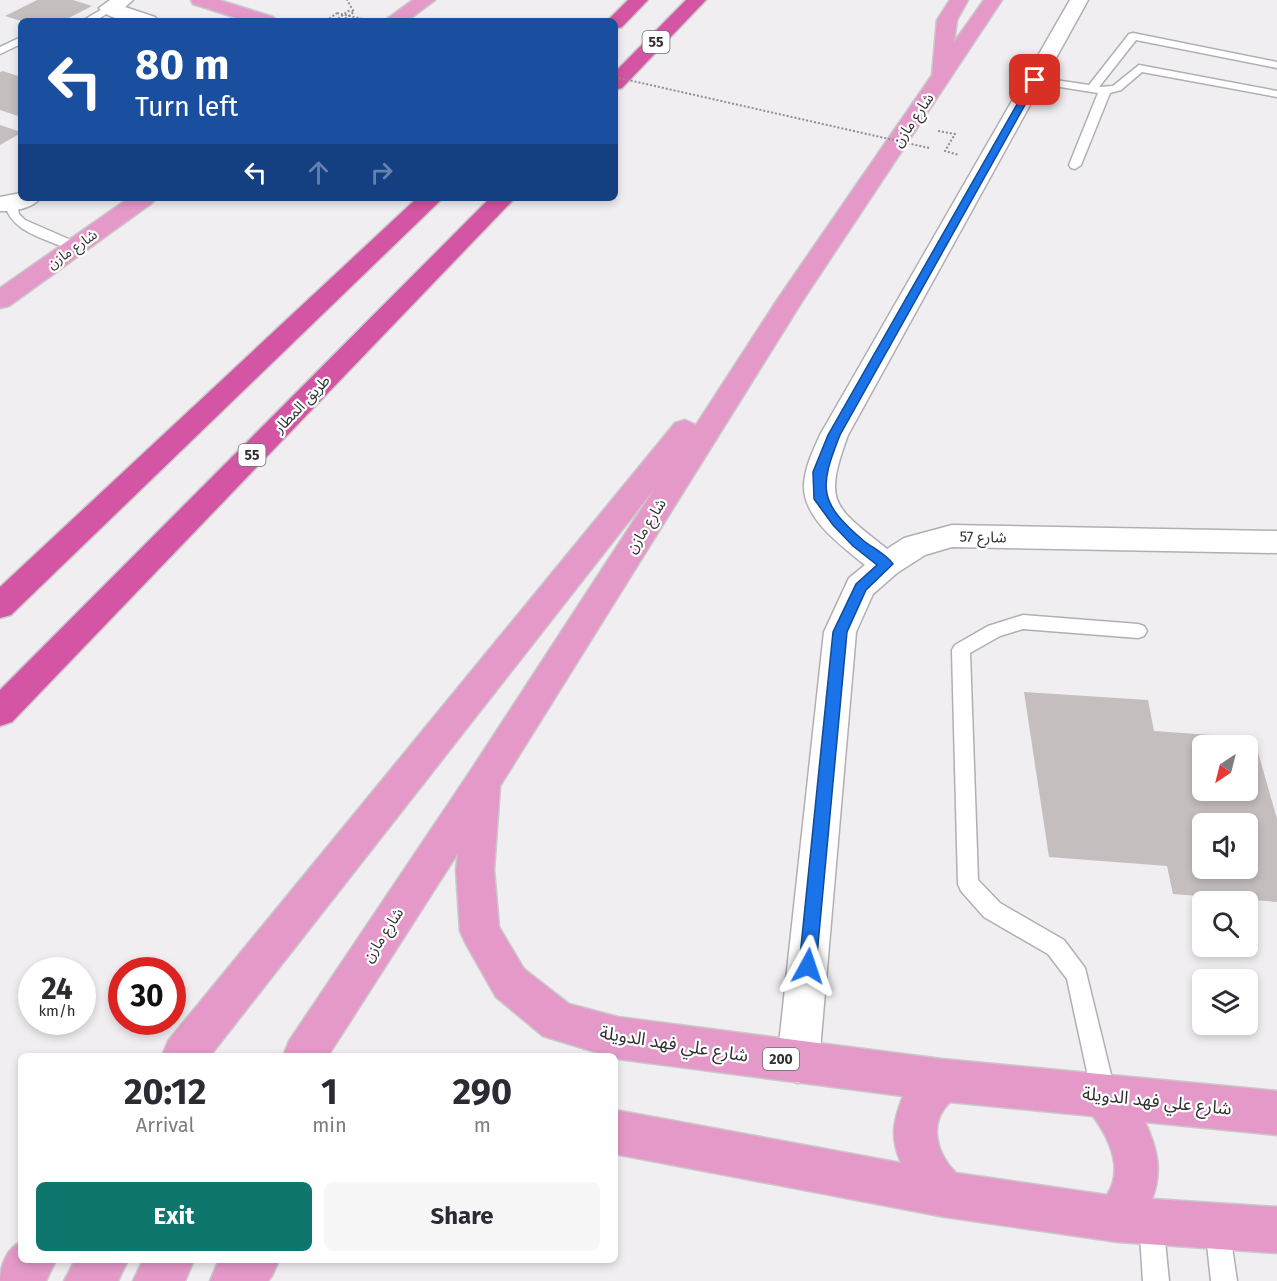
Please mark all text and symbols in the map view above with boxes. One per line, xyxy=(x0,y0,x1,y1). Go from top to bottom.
road number: 55 xyxy=(642,31,670,53)
text: 80 m xyxy=(135,40,229,90)
icon: left xyxy=(36,42,114,120)
pin xyxy=(1009,54,1060,105)
icon: arrive xyxy=(1018,63,1051,96)
street label: شارع مازن xyxy=(888,89,940,152)
text: Turn left xyxy=(135,91,238,123)
icon: left xyxy=(239,156,272,189)
icon: ahead xyxy=(302,156,335,189)
icon: right xyxy=(365,156,398,189)
street label: شارع مازن xyxy=(44,226,102,274)
street label: طريق المطار xyxy=(270,372,335,438)
road number: 55 xyxy=(238,444,266,466)
street label: شارع مازن xyxy=(622,495,673,558)
street label: شارع 57 xyxy=(959,528,1007,549)
north arrow xyxy=(1192,735,1258,801)
map controls xyxy=(1192,735,1258,1035)
button: sound xyxy=(1192,813,1258,879)
button: search xyxy=(1192,891,1258,957)
street label: شارع مازن xyxy=(359,904,410,967)
position arrow xyxy=(776,934,840,998)
speed limit sign: 30 xyxy=(108,957,186,1035)
button: layers xyxy=(1192,969,1258,1035)
text: 24 xyxy=(41,971,73,1007)
text: km/h xyxy=(38,1002,76,1020)
street label: شارع علي فهد الدويلة xyxy=(598,1021,750,1070)
road number: 200 xyxy=(763,1048,799,1070)
text: 20:12 xyxy=(124,1070,206,1114)
text: 1 xyxy=(321,1070,338,1114)
text: 290 xyxy=(453,1070,512,1114)
street label: شارع علي فهد الدويلة xyxy=(1081,1082,1233,1123)
text: Arrival xyxy=(136,1113,194,1137)
text: min xyxy=(312,1113,347,1137)
text: m xyxy=(474,1113,491,1137)
button: Exit xyxy=(36,1182,312,1251)
button: Share xyxy=(324,1182,600,1251)

